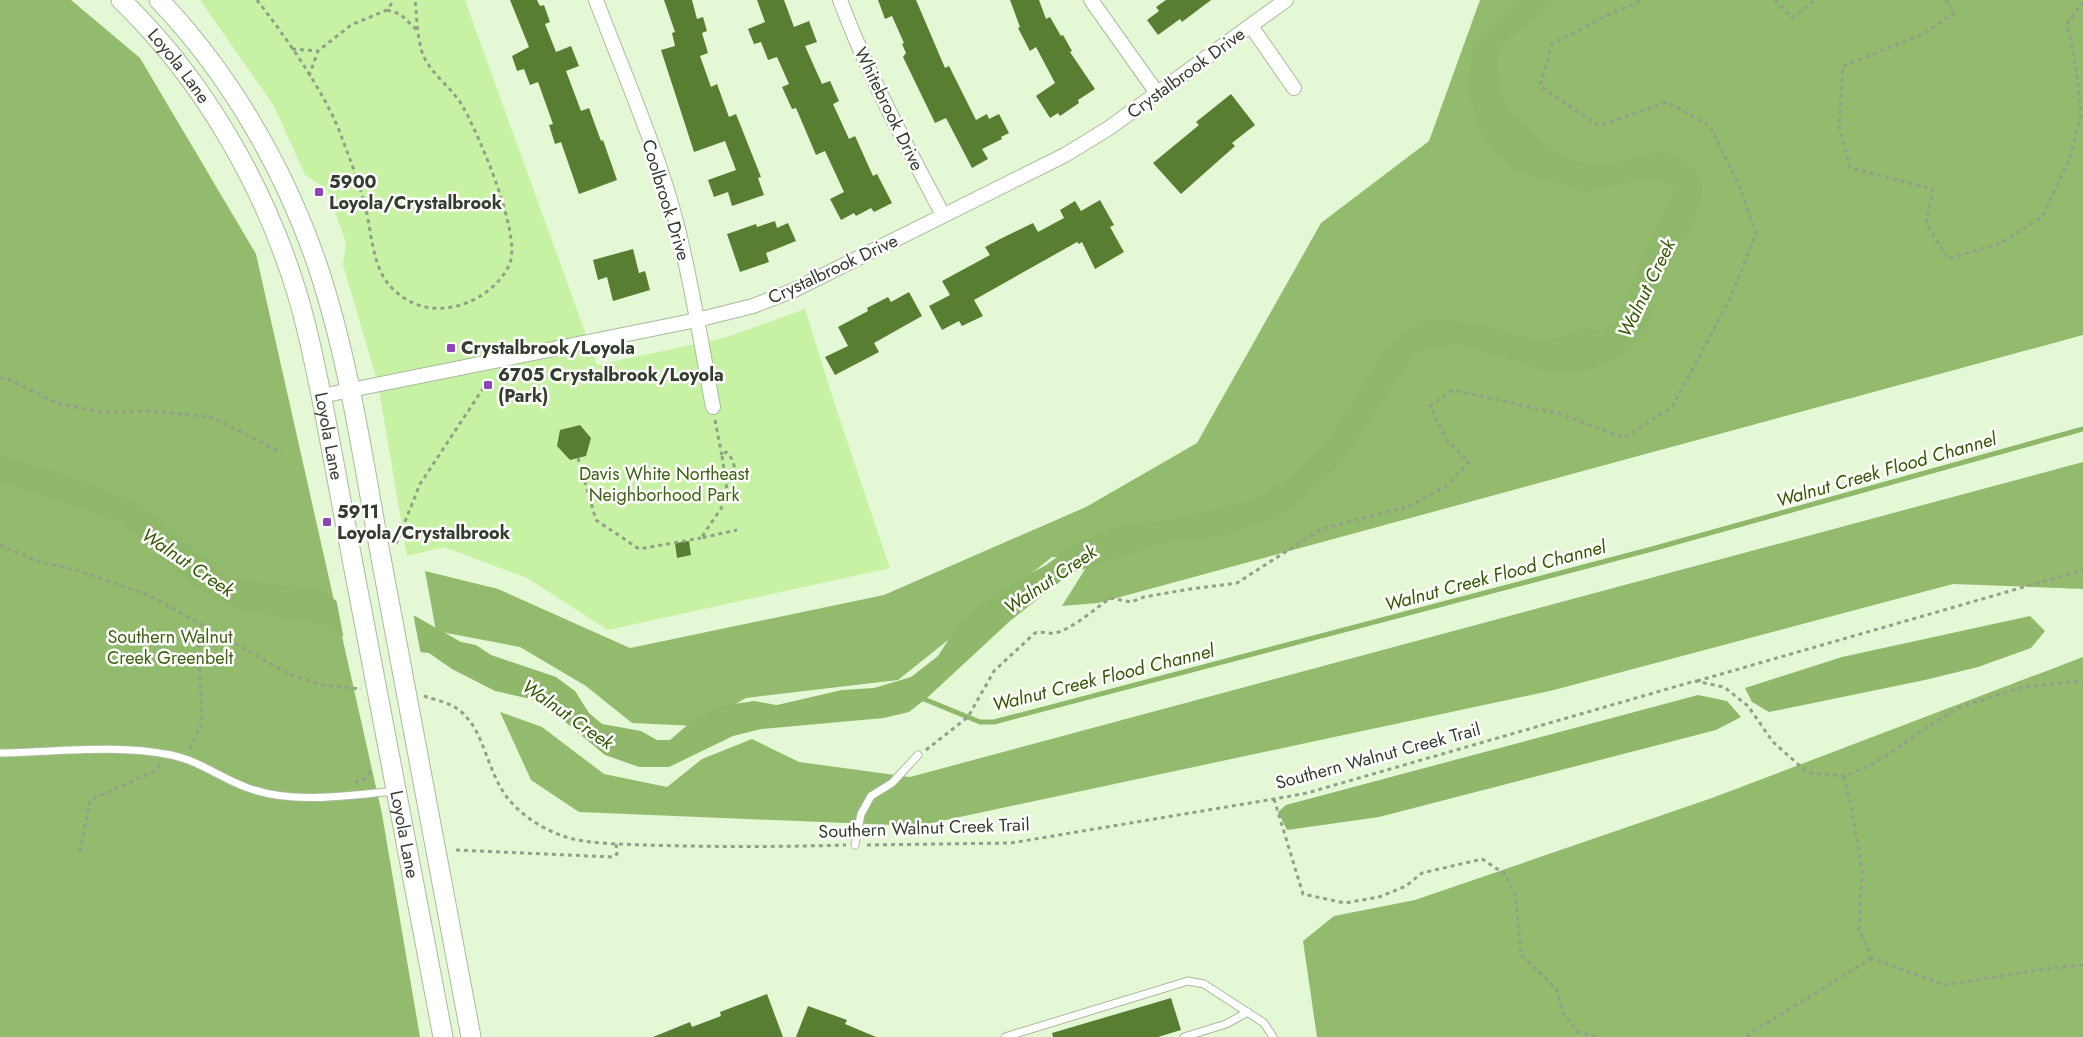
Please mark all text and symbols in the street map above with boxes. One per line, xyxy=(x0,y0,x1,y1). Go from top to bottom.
street label: Crystalbrook Drive xyxy=(1122,21,1250,125)
street label: Loyola Lane xyxy=(141,23,216,109)
street label: Whitebrook Drive xyxy=(848,43,930,175)
street label: Coolbrook Drive xyxy=(635,136,697,264)
place label: 5900 Loyola/Crystalbrook xyxy=(329,169,503,216)
marker: 5900 Loyola/Crystalbrook xyxy=(313,186,325,198)
street label: Crystalbrook Drive xyxy=(764,228,902,310)
water label: Walnut Creek xyxy=(1611,234,1682,342)
place label: Crystalbrook/Loyola xyxy=(461,335,635,361)
marker: Crystalbrook/Loyola xyxy=(445,342,457,354)
place label: 6705 Crystalbrook/Loyola (Park) xyxy=(498,362,724,409)
marker: 6705 Crystalbrook/Loyola (Park) xyxy=(482,379,494,391)
street label: Loyola Lane xyxy=(308,390,350,482)
water label: Walnut Creek Flood Channel xyxy=(1773,425,2000,514)
park label: Davis White Northeast Neighborhood Park xyxy=(579,461,750,508)
place label: 5911 Loyola/Crystalbrook xyxy=(337,499,511,546)
marker: 5911 Loyola/Crystalbrook xyxy=(321,516,333,528)
water label: Walnut Creek xyxy=(136,521,240,604)
water label: Walnut Creek Flood Channel xyxy=(1382,533,1609,618)
water label: Walnut Creek xyxy=(999,538,1103,620)
park label: Southern Walnut Creek Greenbelt xyxy=(107,624,234,671)
water label: Walnut Creek Flood Channel xyxy=(989,637,1218,718)
water label: Walnut Creek xyxy=(516,673,620,756)
street label: Southern Walnut Creek Trail xyxy=(1273,716,1483,796)
street label: Loyola Lane xyxy=(383,788,426,880)
street label: Southern Walnut Creek Trail xyxy=(818,811,1030,845)

